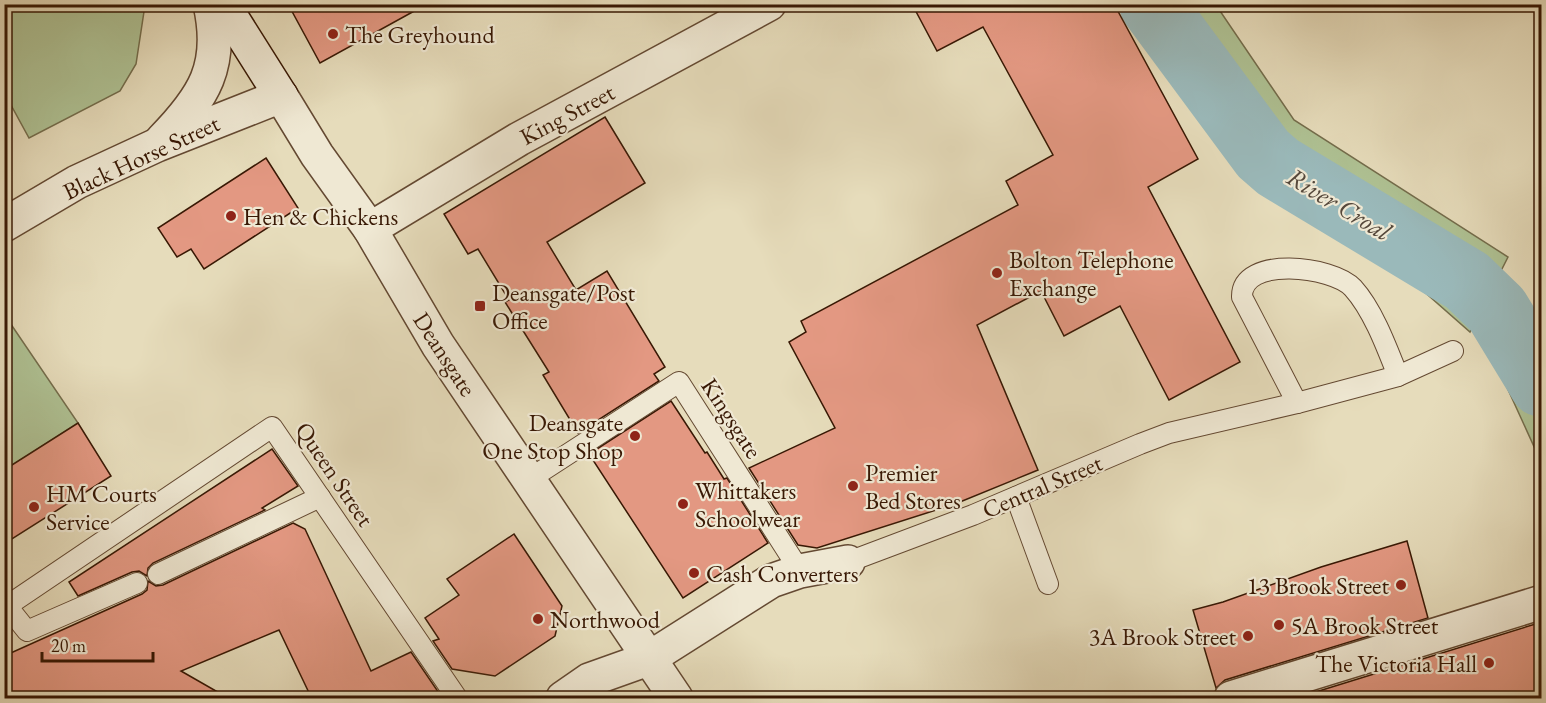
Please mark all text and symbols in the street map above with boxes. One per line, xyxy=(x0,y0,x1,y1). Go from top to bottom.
place label: The Greyhound xyxy=(345,19,496,50)
marker: The Greyhound xyxy=(326,27,340,41)
street label: King Street xyxy=(514,76,620,152)
street label: Black Horse Street xyxy=(58,107,225,207)
water label: River Croal xyxy=(1281,160,1398,249)
place label: Hen & Chickens xyxy=(243,201,398,232)
marker: Hen & Chickens xyxy=(224,209,238,223)
place label: Bolton Telephone Exchange xyxy=(1009,244,1174,303)
marker: Bolton Telephone Exchange xyxy=(990,266,1004,280)
place label: Deansgate/Post Office xyxy=(492,277,636,336)
marker: Deansgate/Post Office xyxy=(473,299,487,313)
street label: Deansgate xyxy=(406,306,484,402)
street label: Kingsgate xyxy=(694,372,770,464)
place label: Deansgate One Stop Shop xyxy=(482,407,623,466)
street label: Queen Street xyxy=(289,416,382,533)
marker: Deansgate One Stop Shop xyxy=(628,429,642,443)
street label: Central Street xyxy=(977,447,1107,525)
place label: Premier Bed Stores xyxy=(865,457,961,516)
place label: Whittakers Schoolwear xyxy=(695,475,800,534)
place label: HM Courts Service xyxy=(46,478,157,537)
marker: Premier Bed Stores xyxy=(846,479,860,493)
marker: Whittakers Schoolwear xyxy=(676,497,690,511)
marker: HM Courts Service xyxy=(27,500,41,514)
place label: Cash Converters xyxy=(706,558,858,589)
marker: Cash Converters xyxy=(687,566,701,580)
place label: 13 Brook Street xyxy=(1247,570,1389,601)
marker: 13 Brook Street xyxy=(1394,578,1408,592)
place label: Northwood xyxy=(550,604,661,635)
place label: 5A Brook Street xyxy=(1291,610,1439,641)
marker: Northwood xyxy=(531,612,545,626)
marker: 5A Brook Street xyxy=(1272,618,1286,632)
place label: 3A Brook Street xyxy=(1089,621,1236,652)
scale bar xyxy=(42,625,153,663)
marker: 3A Brook Street xyxy=(1241,629,1255,643)
text: 20 m xyxy=(51,634,86,657)
place label: The Victoria Hall xyxy=(1315,648,1477,679)
marker: The Victoria Hall xyxy=(1482,656,1496,670)

